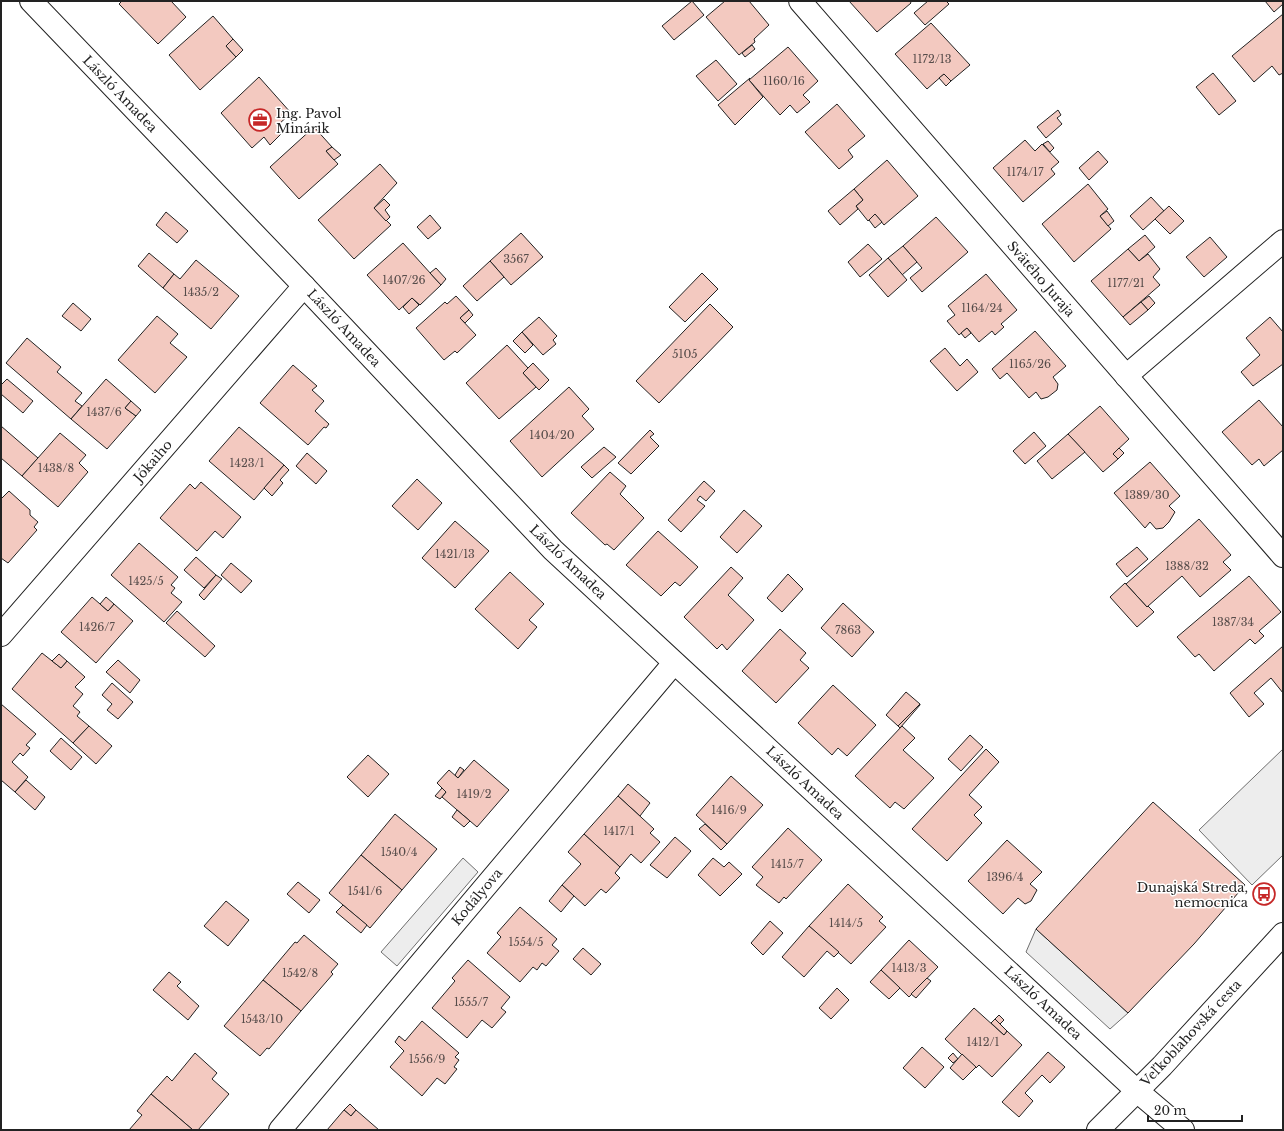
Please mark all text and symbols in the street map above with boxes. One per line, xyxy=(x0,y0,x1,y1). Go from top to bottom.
street label: László Amadea xyxy=(79,52,162,137)
house number: 1172/13 xyxy=(913,52,952,66)
house number: 1160/16 xyxy=(763,74,805,88)
place label: Ing. Pavol Minárik xyxy=(276,105,341,137)
office icon: Ing. Pavol Minárik xyxy=(247,107,273,133)
house number: 1174/17 xyxy=(1006,165,1044,179)
street label: Svätého Juraja xyxy=(1003,238,1079,321)
house number: 3567 xyxy=(503,252,529,266)
house number: 1407/26 xyxy=(382,273,426,287)
house number: 1177/21 xyxy=(1107,276,1145,290)
house number: 1435/2 xyxy=(183,285,219,299)
street label: László Amadea xyxy=(304,286,385,371)
house number: 1164/24 xyxy=(961,301,1003,315)
house number: 5105 xyxy=(672,347,698,361)
house number: 1165/26 xyxy=(1009,357,1051,371)
house number: 1437/6 xyxy=(86,405,122,419)
house number: 1404/20 xyxy=(529,428,575,442)
street label: Jókaiho xyxy=(129,436,176,487)
house number: 1423/1 xyxy=(230,456,265,470)
house number: 1438/8 xyxy=(38,461,74,475)
house number: 1389/30 xyxy=(1124,488,1170,502)
street label: László Amadea xyxy=(526,521,611,604)
house number: 1421/13 xyxy=(435,547,475,561)
house number: 1388/32 xyxy=(1165,559,1209,573)
house number: 1425/5 xyxy=(128,574,164,588)
house number: 1387/34 xyxy=(1212,615,1254,629)
house number: 1426/7 xyxy=(79,620,115,634)
house number: 7863 xyxy=(835,623,861,637)
street label: László Amadea xyxy=(763,743,848,824)
house number: 1419/2 xyxy=(456,787,492,801)
house number: 1416/9 xyxy=(711,803,747,817)
house number: 1417/1 xyxy=(603,824,635,838)
house number: 1540/4 xyxy=(381,845,417,859)
house number: 1415/7 xyxy=(770,857,804,871)
street label: Kodályova xyxy=(448,864,506,929)
house number: 1396/4 xyxy=(986,870,1024,884)
place label: Dunajská Streda, nemocnica xyxy=(1137,879,1249,911)
bus stop icon: Dunajská Streda, nemocnica xyxy=(1251,881,1277,907)
house number: 1541/6 xyxy=(348,884,382,898)
house number: 1414/5 xyxy=(829,916,863,930)
house number: 1554/5 xyxy=(509,935,543,949)
house number: 1413/3 xyxy=(892,961,927,975)
street label: László Amadea xyxy=(1001,963,1086,1044)
house number: 1542/8 xyxy=(282,966,318,980)
street label: Veľkoblahovská cesta xyxy=(1136,975,1245,1091)
house number: 1555/7 xyxy=(454,995,489,1009)
house number: 1543/10 xyxy=(241,1012,283,1026)
house number: 1412/1 xyxy=(967,1035,1000,1049)
house number: 1556/9 xyxy=(409,1052,445,1066)
scale bar xyxy=(1148,1097,1242,1123)
text: 20 m xyxy=(1154,1103,1186,1118)

